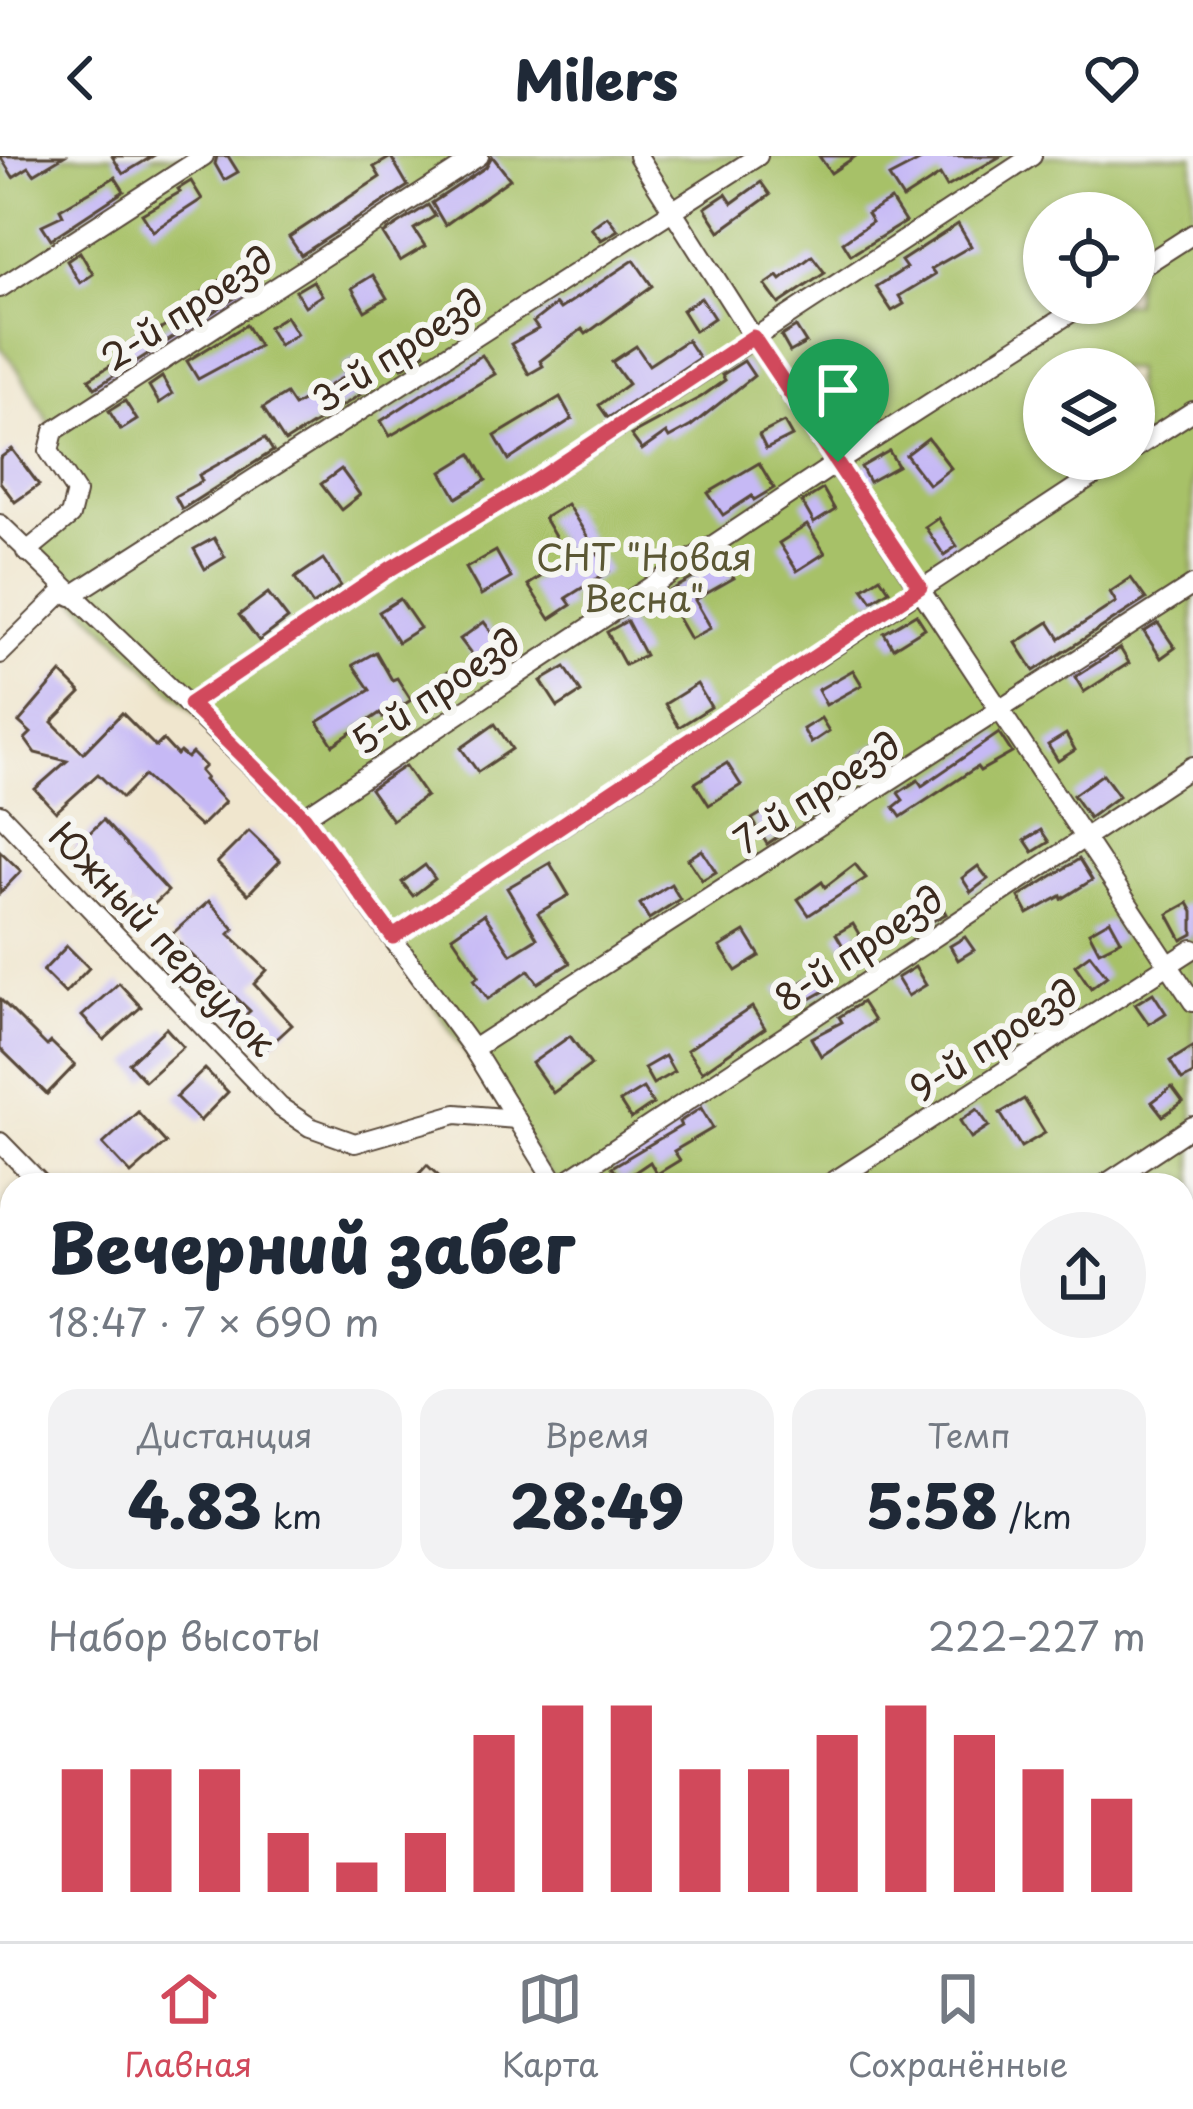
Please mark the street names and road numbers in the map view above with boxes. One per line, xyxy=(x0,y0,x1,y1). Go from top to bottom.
street label: 2-й проезд xyxy=(89,231,283,383)
street label: 3-й проезд xyxy=(301,273,493,425)
street label: 5-й проезд xyxy=(340,613,530,767)
street label: 7-й проезд xyxy=(722,717,910,865)
street label: Южный переулок xyxy=(38,809,291,1068)
street label: 8-й проезд xyxy=(763,871,953,1023)
street label: 9-й проезд xyxy=(898,964,1088,1114)

